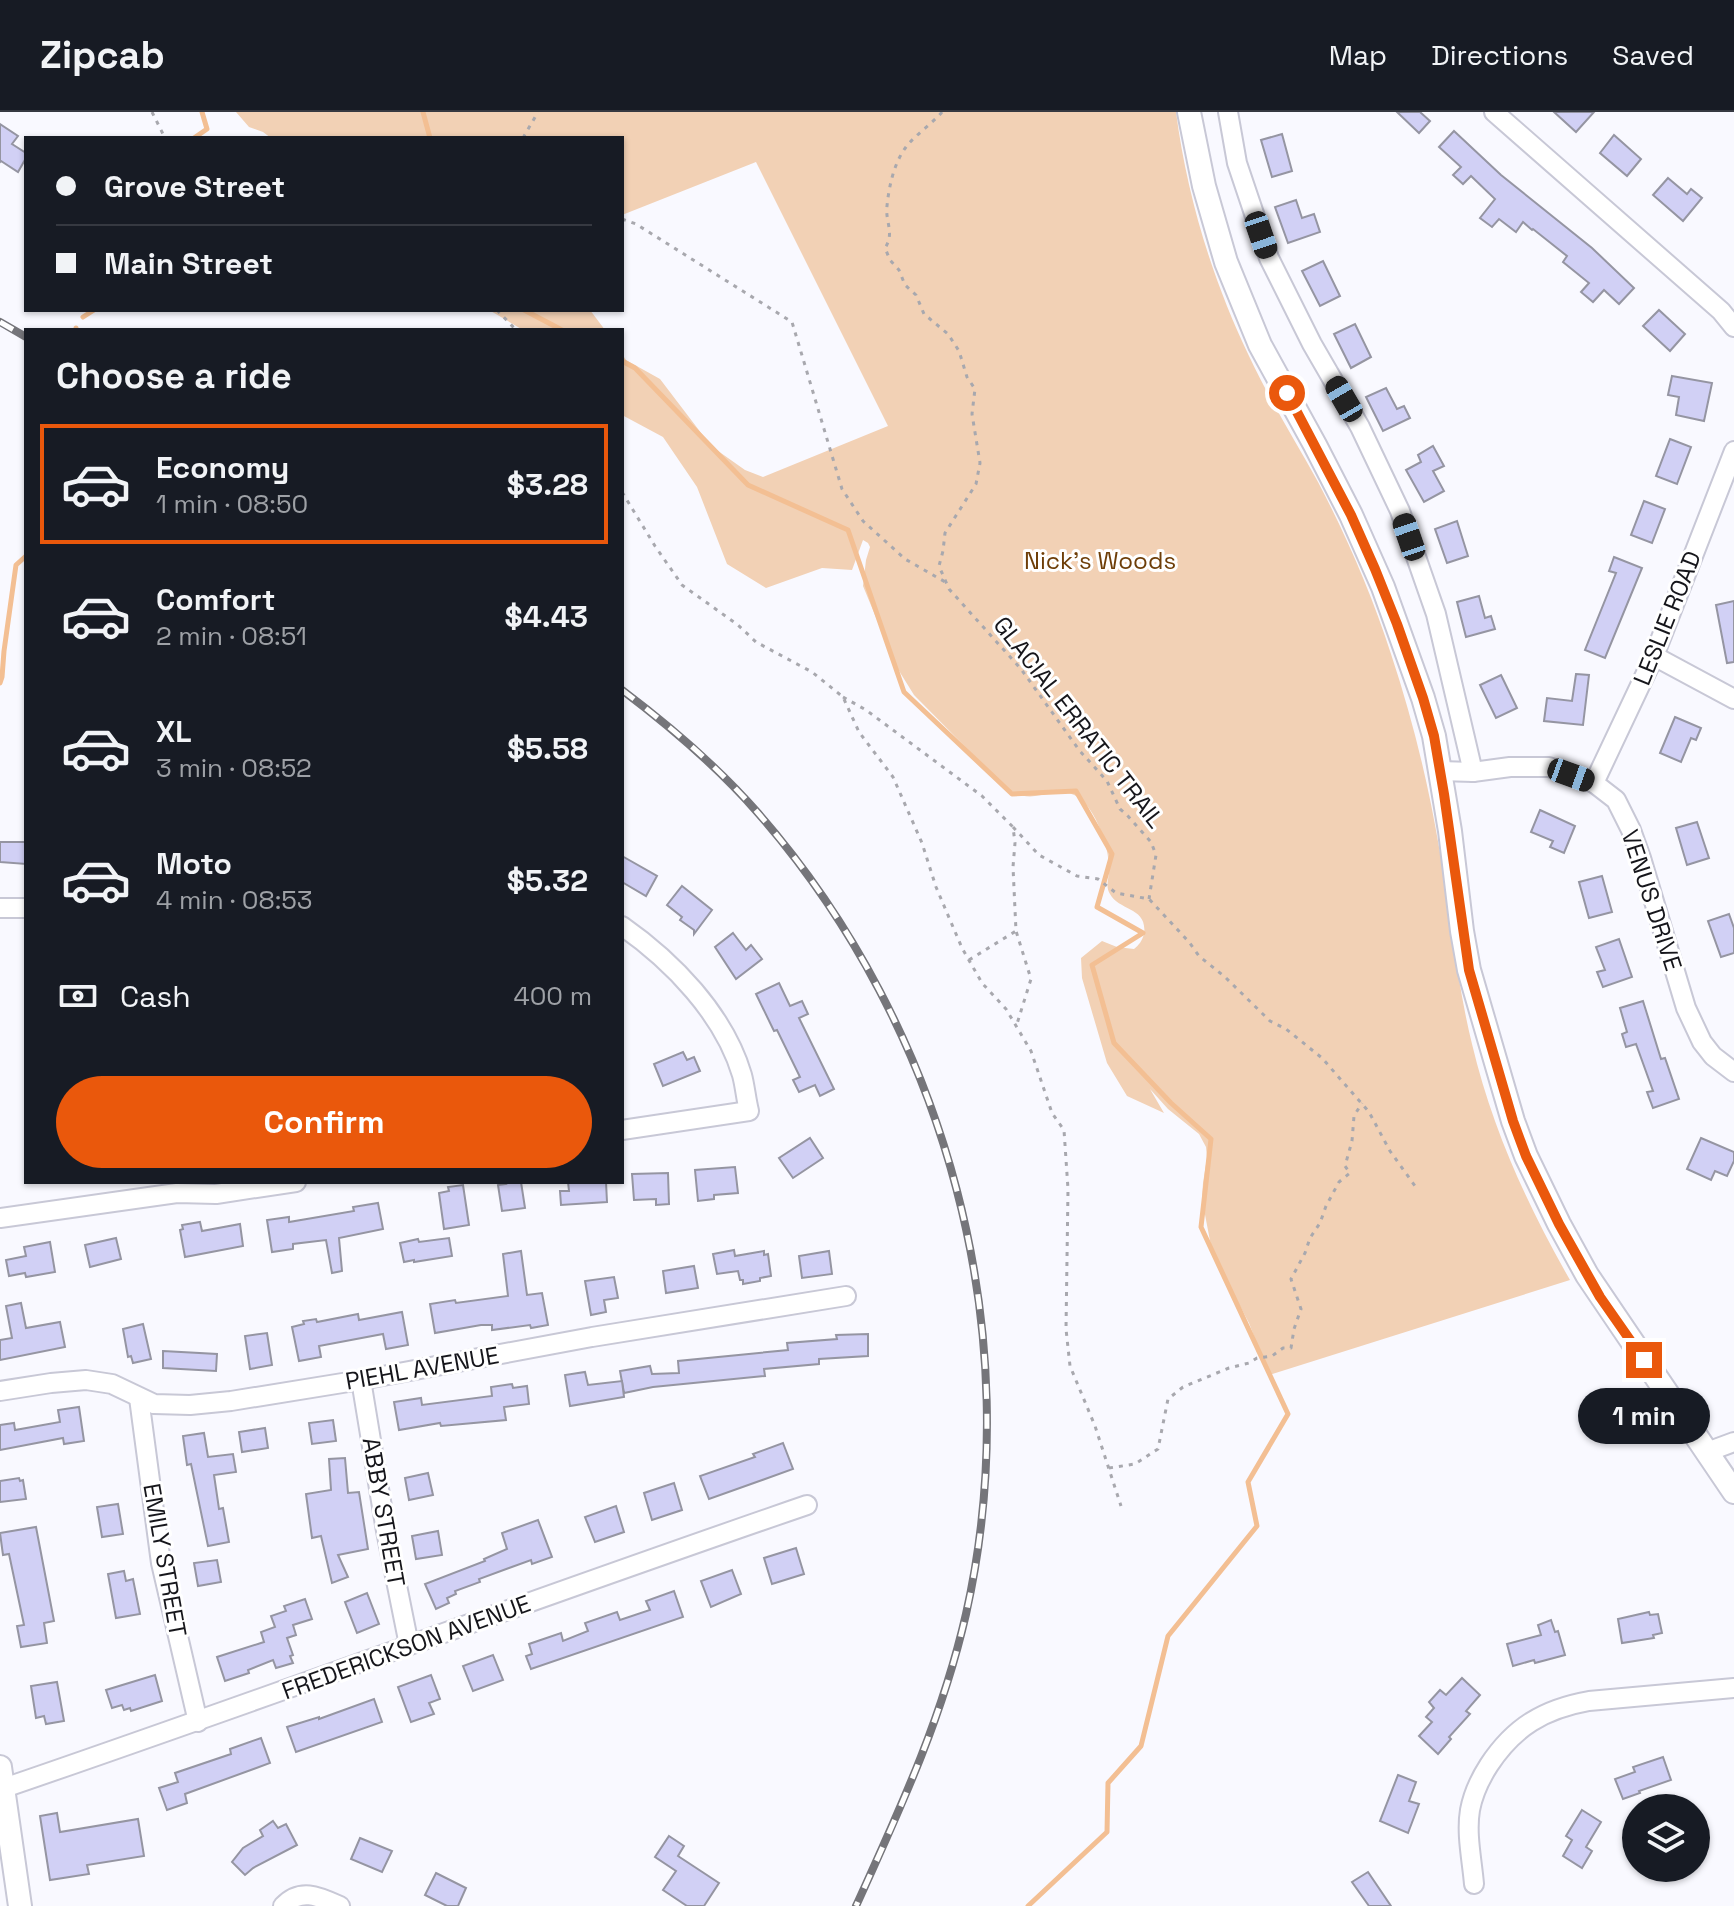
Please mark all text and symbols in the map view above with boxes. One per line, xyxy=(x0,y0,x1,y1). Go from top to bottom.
text: Zipcab xyxy=(40,31,165,79)
text: Map xyxy=(1329,37,1387,73)
text: Directions xyxy=(1431,37,1568,73)
text: Saved xyxy=(1612,37,1694,73)
text: Grove Street xyxy=(104,167,285,206)
car xyxy=(1242,208,1280,262)
text: Main Street xyxy=(104,244,273,283)
text: Choose a ride xyxy=(56,353,292,399)
car xyxy=(1322,372,1366,426)
route start xyxy=(1269,375,1305,411)
icon: car xyxy=(60,448,132,520)
text: Economy xyxy=(156,448,289,487)
text: $3.28 xyxy=(507,465,588,504)
text: 1 min · 08:50 xyxy=(156,487,308,521)
car xyxy=(1390,510,1428,564)
park label: Nick's Woods xyxy=(1024,545,1176,576)
street label: LESLIE ROAD xyxy=(1626,546,1708,690)
icon: car xyxy=(60,580,132,652)
text: Comfort xyxy=(156,580,275,619)
text: $4.43 xyxy=(504,597,588,636)
street label: GLACIAL ERRATIC TRAIL xyxy=(987,610,1171,834)
text: 2 min · 08:51 xyxy=(156,619,307,653)
icon: car xyxy=(60,712,132,784)
text: XL xyxy=(156,712,192,751)
text: $5.58 xyxy=(507,729,588,768)
text: 3 min · 08:52 xyxy=(156,751,312,785)
car xyxy=(1544,756,1598,794)
street label: VENUS DRIVE xyxy=(1615,826,1689,974)
icon: car xyxy=(60,844,132,916)
text: Moto xyxy=(156,844,232,883)
text: $5.32 xyxy=(507,861,588,900)
text: 4 min · 08:53 xyxy=(156,883,313,917)
icon: cash xyxy=(56,974,100,1018)
text: Cash xyxy=(120,977,191,1016)
text: 400 m xyxy=(513,979,592,1013)
button: Confirm xyxy=(56,1076,592,1168)
street label: PIEHL AVENUE xyxy=(343,1339,501,1397)
route end xyxy=(1626,1342,1662,1378)
callout: 1 min xyxy=(1578,1388,1710,1444)
text: 1 min xyxy=(1612,1399,1676,1433)
street label: ABBY STREET xyxy=(356,1435,412,1589)
street label: EMILY STREET xyxy=(136,1481,194,1639)
street label: FREDERICKSON AVENUE xyxy=(278,1588,534,1706)
map controls xyxy=(1622,1794,1710,1882)
button: layers xyxy=(1622,1794,1710,1882)

